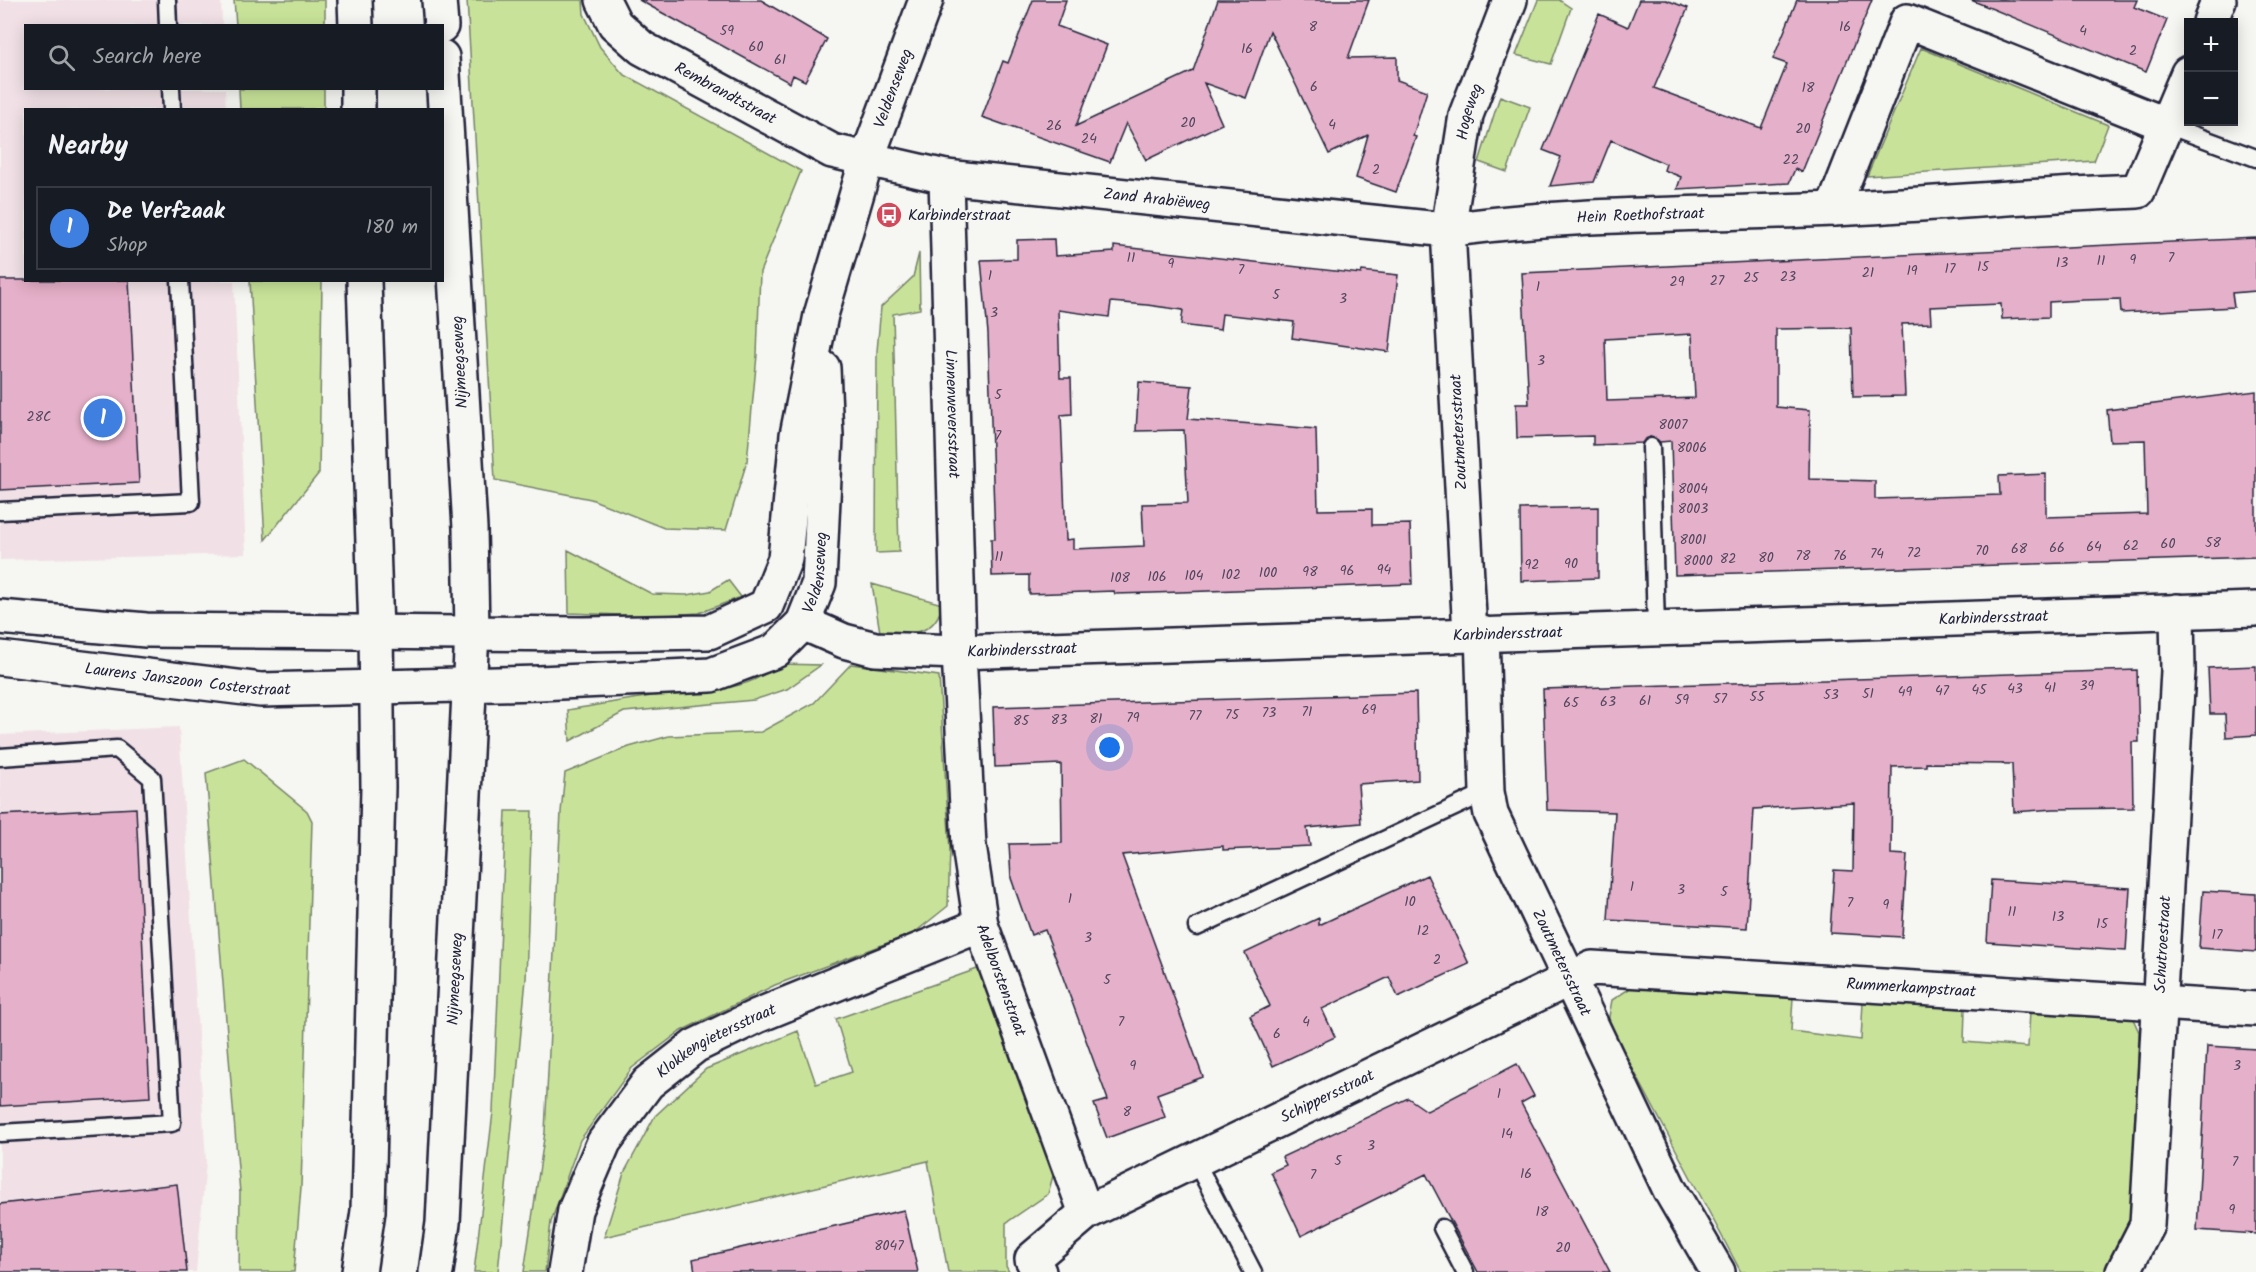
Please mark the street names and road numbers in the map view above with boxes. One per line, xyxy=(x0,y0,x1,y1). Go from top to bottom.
street label: Veldenseweg xyxy=(867,45,919,132)
street label: Rembrandtstraat xyxy=(670,55,782,132)
street label: Hogeweg xyxy=(1450,80,1490,142)
street label: Zand Arabiëweg xyxy=(1102,181,1212,217)
street label: Hein Roethofstraat xyxy=(1576,201,1706,230)
street label: Nijmeegseweg xyxy=(445,315,475,409)
street label: Linnenweversstraat xyxy=(938,349,967,480)
street label: Zoutmetersstraat xyxy=(1443,373,1475,491)
street label: Veldenseweg xyxy=(796,531,834,617)
street label: Karbindersstraat xyxy=(1938,603,2050,632)
street label: Karbindersstraat xyxy=(1453,619,1564,648)
street label: Karbindersstraat xyxy=(967,636,1078,664)
street label: Laurens Janszoon Costerstraat xyxy=(83,656,292,703)
street label: Schutroestraat xyxy=(2148,894,2178,994)
street label: Zoutmetersstraat xyxy=(1525,905,1598,1021)
street label: Adelborstenstraat xyxy=(969,920,1033,1041)
street label: Nijmeegseweg xyxy=(440,932,470,1026)
street label: Rummerkampstraat xyxy=(1846,971,1978,1004)
street label: Klokkengietersstraat xyxy=(651,997,781,1085)
street label: Schippersstraat xyxy=(1276,1062,1379,1130)

